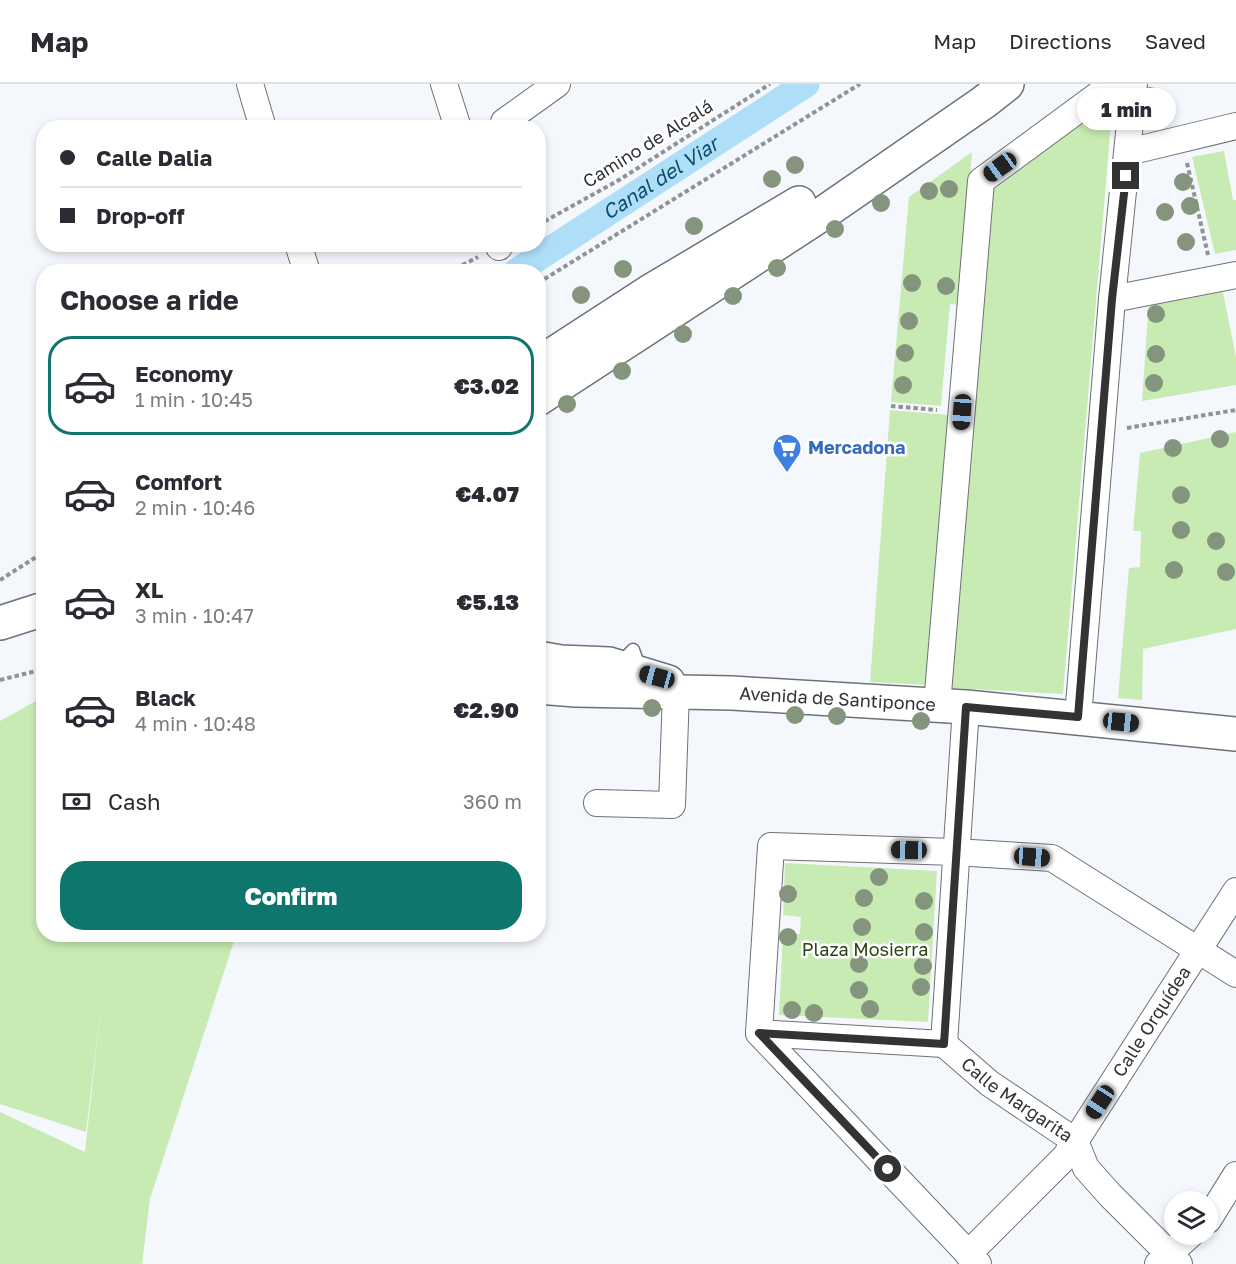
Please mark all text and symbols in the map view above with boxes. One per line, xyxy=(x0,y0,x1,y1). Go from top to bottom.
text: Map xyxy=(30,25,88,58)
text: Map xyxy=(933,28,976,54)
text: Directions xyxy=(1009,28,1112,54)
text: Saved xyxy=(1145,28,1206,54)
callout: 1 min xyxy=(1076,89,1176,131)
street label: Camino de Alcalá xyxy=(579,94,716,192)
text: 1 min xyxy=(1101,97,1152,121)
water label: Canal del Viar xyxy=(597,130,725,224)
text: Calle Dalia xyxy=(96,144,212,171)
car xyxy=(980,149,1020,185)
route end xyxy=(1112,162,1139,189)
text: Drop-off xyxy=(96,202,185,229)
text: Choose a ride xyxy=(60,284,239,316)
icon: car xyxy=(63,359,117,413)
text: Economy xyxy=(135,360,233,387)
text: €3.02 xyxy=(454,372,519,399)
text: 1 min · 10:45 xyxy=(135,387,253,411)
car xyxy=(952,393,972,431)
supermarket icon: Mercadona xyxy=(771,432,803,474)
place label: Mercadona xyxy=(808,436,905,458)
icon: car xyxy=(63,467,117,521)
text: Comfort xyxy=(135,468,222,495)
text: €4.07 xyxy=(455,480,519,507)
text: 2 min · 10:46 xyxy=(135,495,255,519)
icon: car xyxy=(63,575,117,629)
text: XL xyxy=(135,576,163,603)
text: €5.13 xyxy=(457,588,519,615)
text: 3 min · 10:47 xyxy=(135,603,254,627)
car xyxy=(637,664,677,690)
street label: Avenida de Santiponce xyxy=(739,681,937,715)
icon: car xyxy=(63,683,117,737)
text: Black xyxy=(135,684,196,711)
text: €2.90 xyxy=(453,696,519,723)
text: 4 min · 10:48 xyxy=(135,711,256,735)
car xyxy=(1102,711,1140,733)
icon: cash xyxy=(60,785,93,818)
text: Cash xyxy=(108,788,161,815)
text: 360 m xyxy=(463,789,522,813)
car xyxy=(891,841,927,859)
car xyxy=(1013,847,1051,867)
button: Confirm xyxy=(60,861,522,930)
park label: Plaza Mosierra xyxy=(802,938,928,960)
street label: Calle Orquídea xyxy=(1107,962,1195,1081)
street label: Calle Margarita xyxy=(957,1052,1077,1146)
car xyxy=(1083,1082,1117,1122)
route start xyxy=(874,1155,901,1182)
map controls xyxy=(1164,1191,1218,1245)
button: layers xyxy=(1164,1191,1218,1245)

